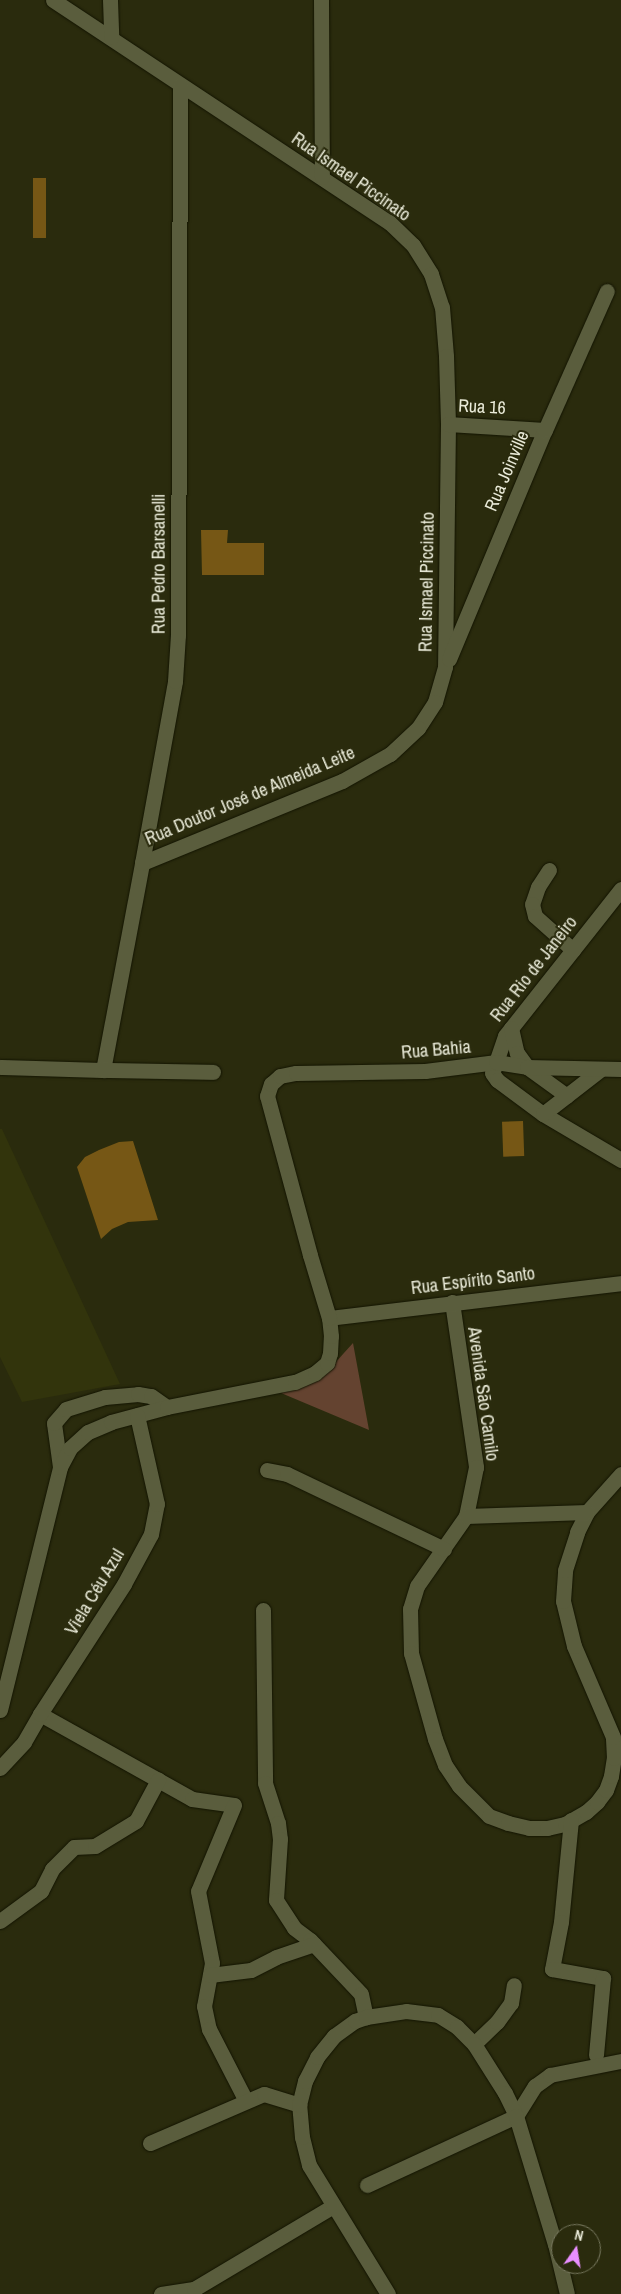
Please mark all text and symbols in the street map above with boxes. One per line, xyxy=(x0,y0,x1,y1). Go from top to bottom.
street label: Rua Ismael Piccinato xyxy=(287,128,415,226)
street label: Rua 16 xyxy=(458,395,506,419)
street label: Rua Joinville xyxy=(480,428,534,514)
street label: Rua Pedro Barsanelli xyxy=(148,494,170,634)
street label: Rua Ismael Piccinato xyxy=(415,512,439,652)
street label: Rua Doutor José de Almeida Leite xyxy=(142,742,358,850)
street label: Rua Rio de Janeiro xyxy=(486,912,582,1026)
street label: Rua Bahia xyxy=(400,1036,472,1064)
street label: Rua Espírito Santo xyxy=(410,1263,536,1299)
street label: Avenida São Camilo xyxy=(463,1326,503,1462)
street label: Viela Céu Azul xyxy=(61,1545,129,1639)
north arrow xyxy=(551,2224,601,2274)
text: N xyxy=(573,2226,585,2245)

